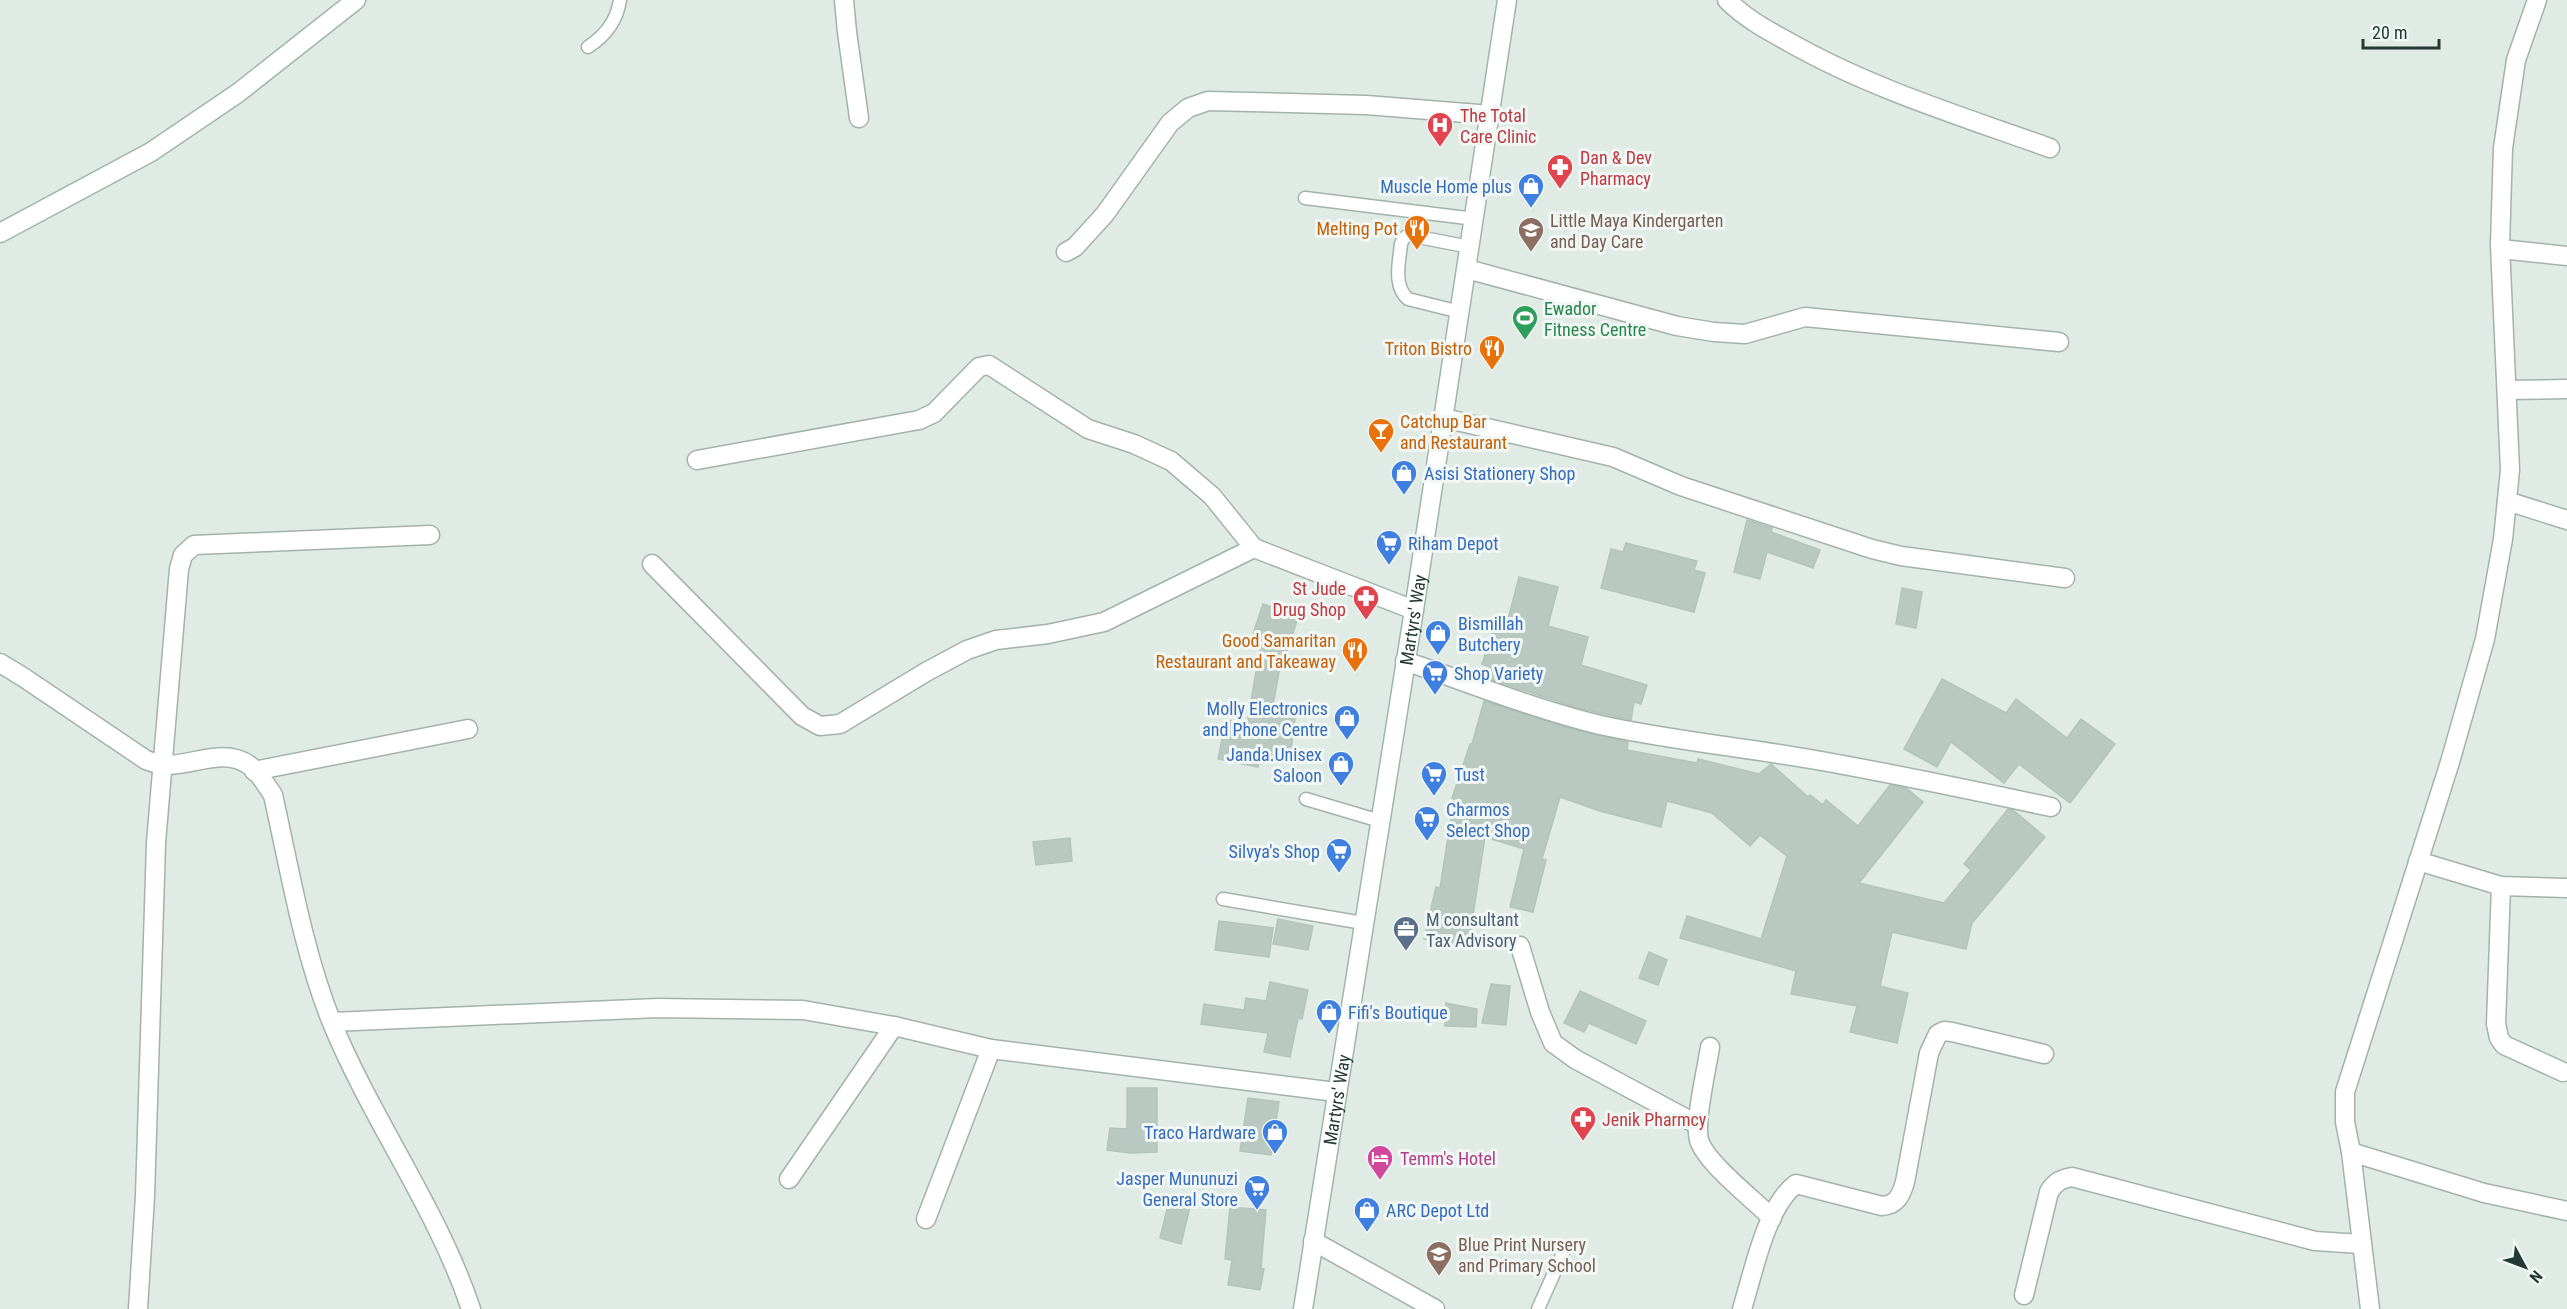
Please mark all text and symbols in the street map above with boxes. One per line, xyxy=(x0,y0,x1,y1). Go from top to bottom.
scale bar xyxy=(2363,12,2440,50)
text: 20 m xyxy=(2372,22,2407,43)
place label: The Total Care Clinic xyxy=(1460,105,1536,147)
hospital icon: The Total Care Clinic xyxy=(1425,110,1455,148)
place label: Dan & Dev Pharmacy xyxy=(1580,147,1652,189)
pharmacy icon: Dan & Dev Pharmacy xyxy=(1545,152,1575,190)
shop icon: Muscle Home plus xyxy=(1516,171,1546,209)
place label: Muscle Home plus xyxy=(1380,176,1512,197)
place label: Little Maya Kindergarten and Day Care xyxy=(1550,210,1724,252)
restaurant icon: Melting Pot xyxy=(1402,213,1432,251)
school or university icon: Little Maya Kindergarten and Day Care xyxy=(1516,215,1546,253)
place label: Melting Pot xyxy=(1316,218,1398,239)
place label: Ewador Fitness Centre xyxy=(1544,298,1646,340)
sports icon: Ewador Fitness Centre xyxy=(1510,303,1540,341)
restaurant icon: Triton Bistro xyxy=(1477,333,1507,371)
place label: Triton Bistro xyxy=(1385,338,1472,359)
place label: Catchup Bar and Restaurant xyxy=(1400,411,1507,453)
bar icon: Catchup Bar and Restaurant xyxy=(1366,416,1396,454)
shop icon: Asisi Stationery Shop xyxy=(1389,458,1419,496)
place label: Asisi Stationery Shop xyxy=(1424,463,1575,484)
supermarket icon: Riham Depot xyxy=(1374,528,1404,566)
place label: Riham Depot xyxy=(1408,533,1499,554)
street label: Martyrs' Way xyxy=(1395,572,1430,666)
place label: St Jude Drug Shop xyxy=(1273,578,1346,620)
pharmacy icon: St Jude Drug Shop xyxy=(1351,583,1381,621)
place label: Bismillah Butchery xyxy=(1458,613,1523,655)
shop icon: Bismillah Butchery xyxy=(1423,618,1453,656)
place label: Good Samaritan Restaurant and Takeaway xyxy=(1155,630,1336,672)
restaurant icon: Good Samaritan Restaurant and Takeaway xyxy=(1340,635,1370,673)
supermarket icon: Shop Variety xyxy=(1420,658,1450,696)
place label: Shop Variety xyxy=(1454,663,1544,684)
place label: Molly Electronics and Phone Centre xyxy=(1202,698,1328,740)
shop icon: Molly Electronics and Phone Centre xyxy=(1332,703,1362,741)
place label: Janda.Unisex Saloon xyxy=(1226,744,1322,786)
shop icon: Janda.Unisex Saloon xyxy=(1326,749,1356,787)
supermarket icon: Tust xyxy=(1419,759,1449,797)
place label: Tust xyxy=(1454,764,1485,785)
place label: Charmos Select Shop xyxy=(1446,799,1530,841)
supermarket icon: Charmos Select Shop xyxy=(1412,804,1442,842)
supermarket icon: Silvya's Shop xyxy=(1324,836,1354,874)
place label: Silvya's Shop xyxy=(1229,841,1320,862)
place label: M consultant Tax Advisory xyxy=(1426,909,1519,951)
office icon: M consultant Tax Advisory xyxy=(1391,914,1421,952)
shop icon: Fifi's Boutique xyxy=(1314,997,1344,1035)
place label: Fifi's Boutique xyxy=(1348,1002,1448,1023)
street label: Martyrs' Way xyxy=(1319,1052,1354,1146)
pharmacy icon: Jenik Pharmcy xyxy=(1568,1104,1598,1142)
place label: Jenik Pharmcy xyxy=(1602,1109,1707,1130)
shop icon: Traco Hardware xyxy=(1260,1117,1290,1155)
place label: Traco Hardware xyxy=(1144,1122,1256,1143)
hotel icon: Temm's Hotel xyxy=(1365,1143,1395,1181)
place label: Temm's Hotel xyxy=(1400,1148,1496,1169)
place label: Jasper Mununuzi General Store xyxy=(1116,1168,1238,1210)
supermarket icon: Jasper Mununuzi General Store xyxy=(1242,1173,1272,1211)
shop icon: ARC Depot Ltd xyxy=(1352,1195,1382,1233)
place label: ARC Depot Ltd xyxy=(1386,1200,1489,1221)
place label: Blue Print Nursery and Primary School xyxy=(1458,1234,1596,1276)
north arrow xyxy=(2495,1237,2555,1297)
school or university icon: Blue Print Nursery and Primary School xyxy=(1424,1239,1454,1277)
text: N xyxy=(2526,1267,2546,1286)

